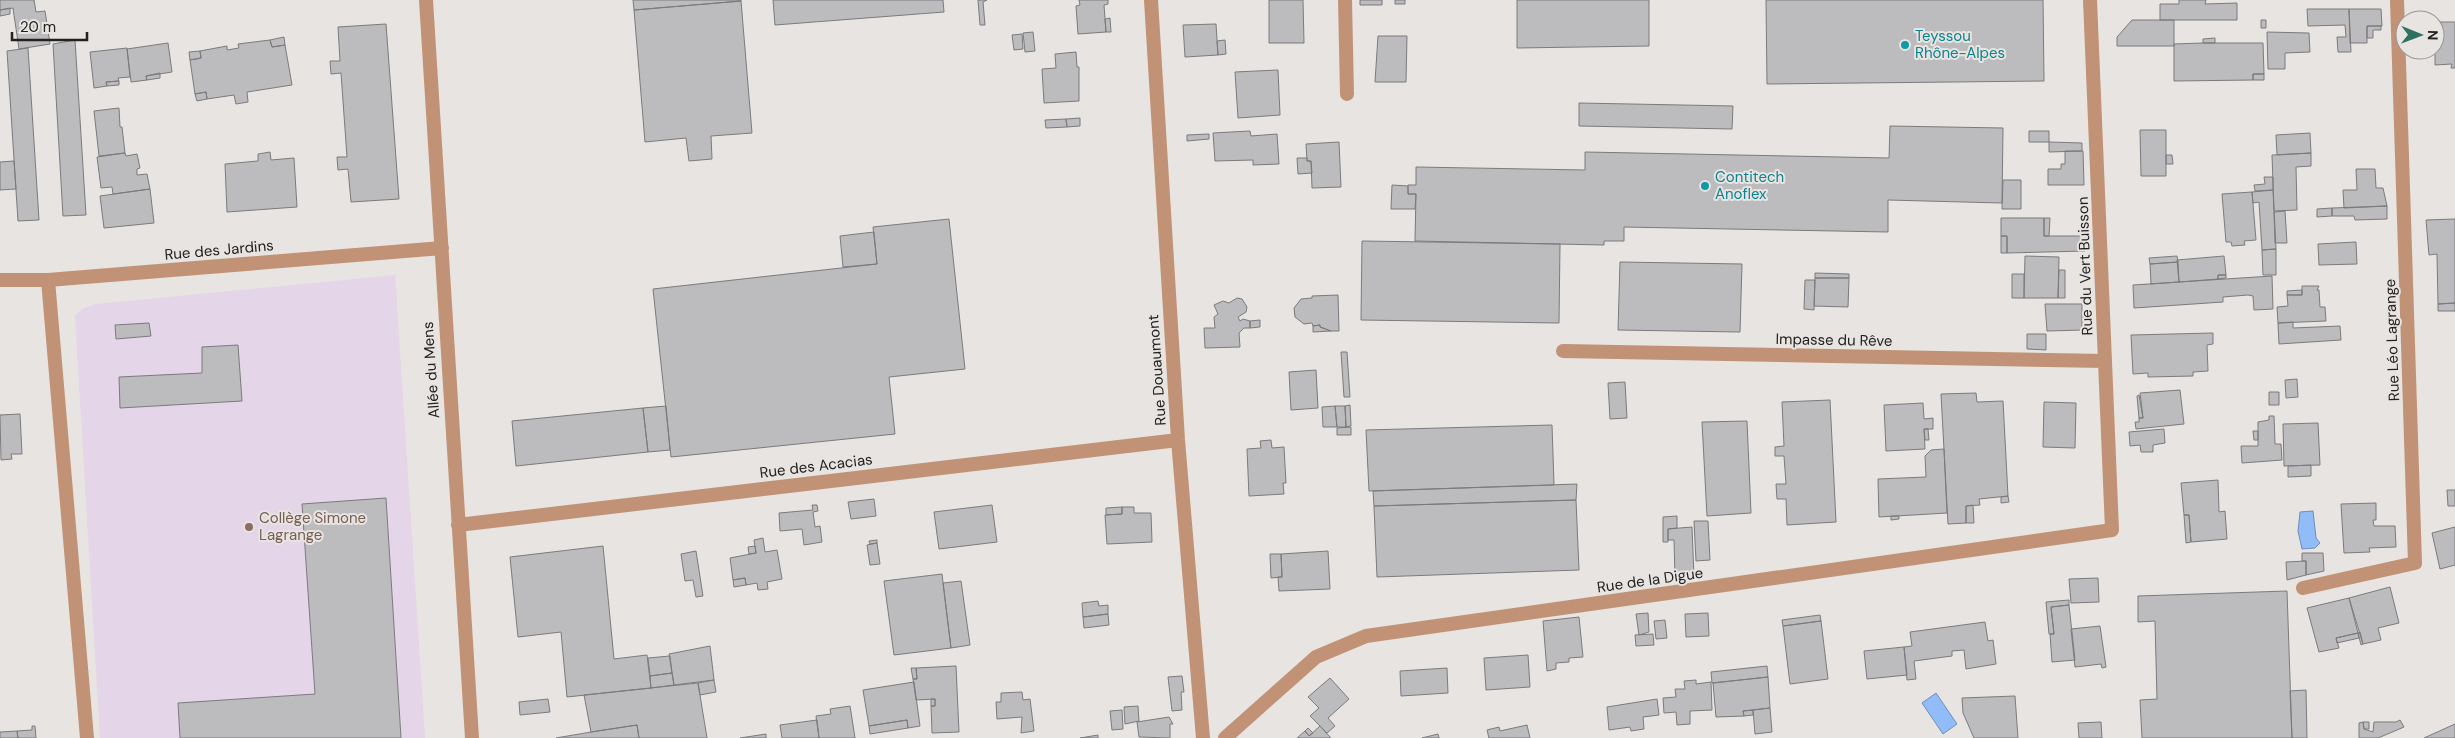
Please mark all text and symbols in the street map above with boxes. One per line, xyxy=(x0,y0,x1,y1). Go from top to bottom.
scale bar xyxy=(12,10,88,42)
north arrow xyxy=(2395,10,2445,60)
text: 20 m xyxy=(20,17,56,37)
place label: Teyssou Rhône-Alpes xyxy=(1915,26,2005,63)
text: N xyxy=(2424,30,2442,40)
marker: Teyssou Rhône-Alpes xyxy=(1899,39,1911,51)
place label: Contitech Anoflex xyxy=(1715,167,1784,204)
marker: Contitech Anoflex xyxy=(1699,180,1711,192)
street label: Rue du Vert Buisson xyxy=(2073,196,2097,336)
street label: Rue des Jardins xyxy=(164,235,274,265)
street label: Rue Léo Lagrange xyxy=(2380,279,2404,401)
street label: Rue Douaumont xyxy=(1143,314,1171,426)
street label: Allée du Mens xyxy=(418,321,444,419)
street label: Impasse du Rêve xyxy=(1775,329,1893,351)
street label: Rue des Acacias xyxy=(758,449,874,483)
place label: Collège Simone Lagrange xyxy=(259,508,366,545)
marker: Collège Simone Lagrange xyxy=(243,521,255,533)
street label: Rue de la Digue xyxy=(1596,563,1704,597)

